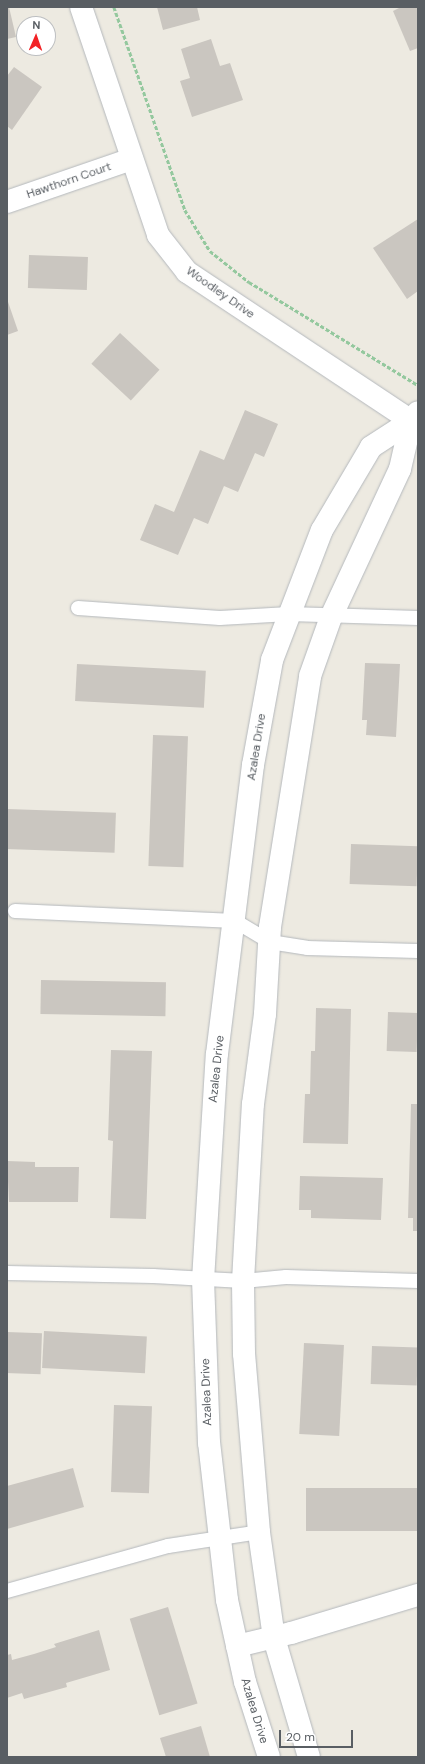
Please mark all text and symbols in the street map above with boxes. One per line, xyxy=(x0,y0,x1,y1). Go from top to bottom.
north arrow xyxy=(16,16,56,56)
text: N xyxy=(32,18,41,32)
street label: Hawthorn Court xyxy=(25,160,113,202)
street label: Woodley Drive xyxy=(183,264,257,322)
street label: Azalea Drive xyxy=(245,712,269,782)
street label: Azalea Drive xyxy=(206,1035,228,1103)
street label: Azalea Drive xyxy=(199,1358,215,1426)
street label: Azalea Drive xyxy=(237,1677,271,1745)
scale bar xyxy=(281,1722,355,1748)
text: 20 m xyxy=(286,1729,315,1745)

